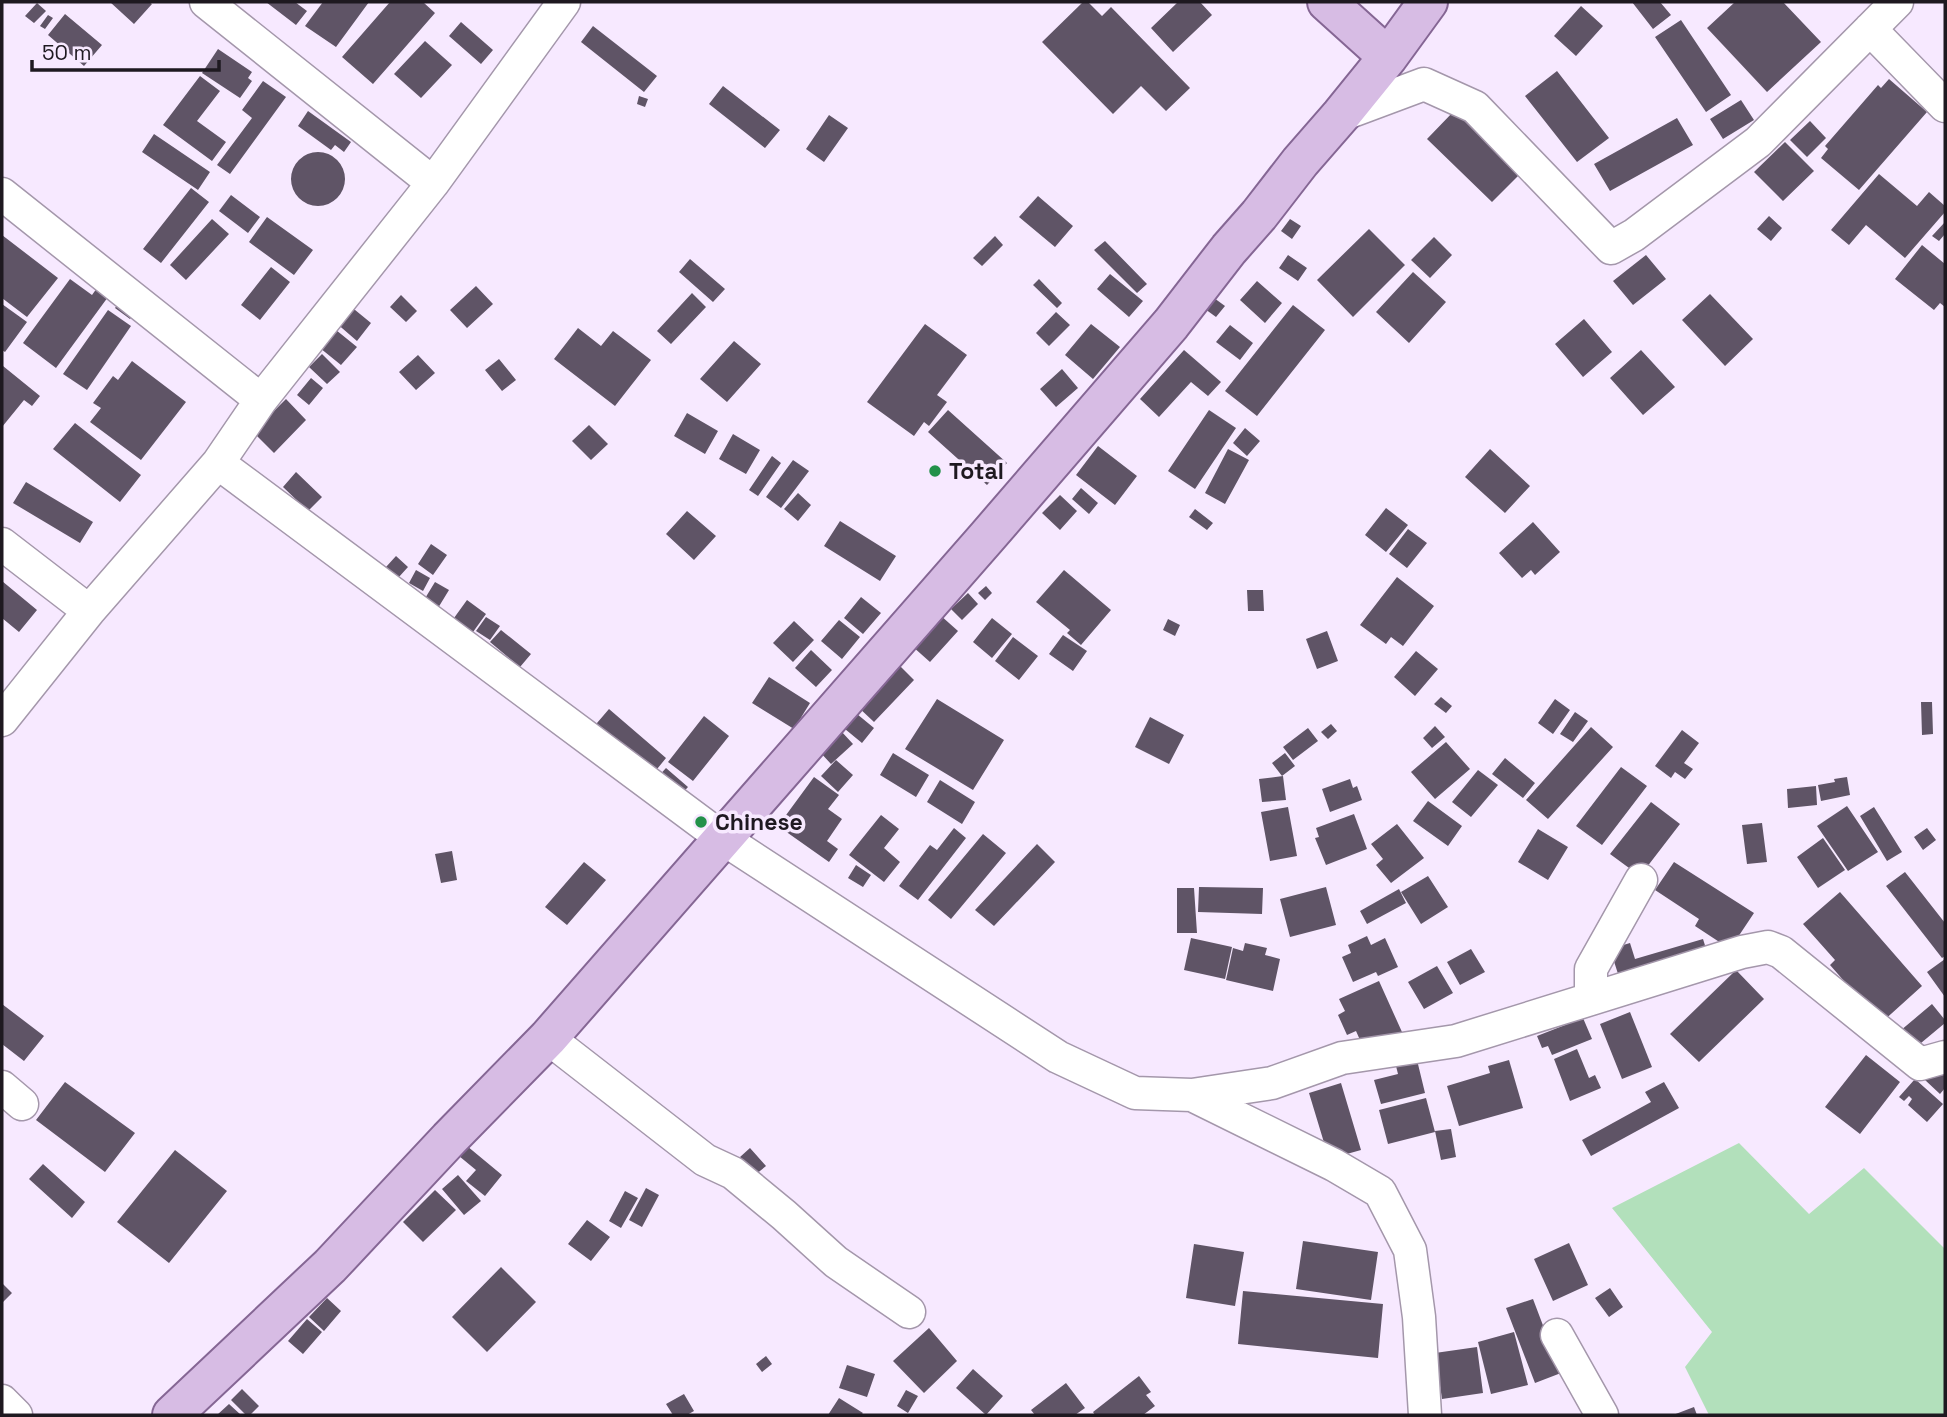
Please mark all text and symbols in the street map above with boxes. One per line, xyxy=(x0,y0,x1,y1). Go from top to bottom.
scale bar xyxy=(32,28,219,72)
text: 50 m xyxy=(42,39,92,66)
place label: Total xyxy=(949,456,1004,486)
marker: Total xyxy=(927,463,943,479)
place label: Chinese xyxy=(715,807,803,837)
marker: Chinese xyxy=(693,814,709,830)

